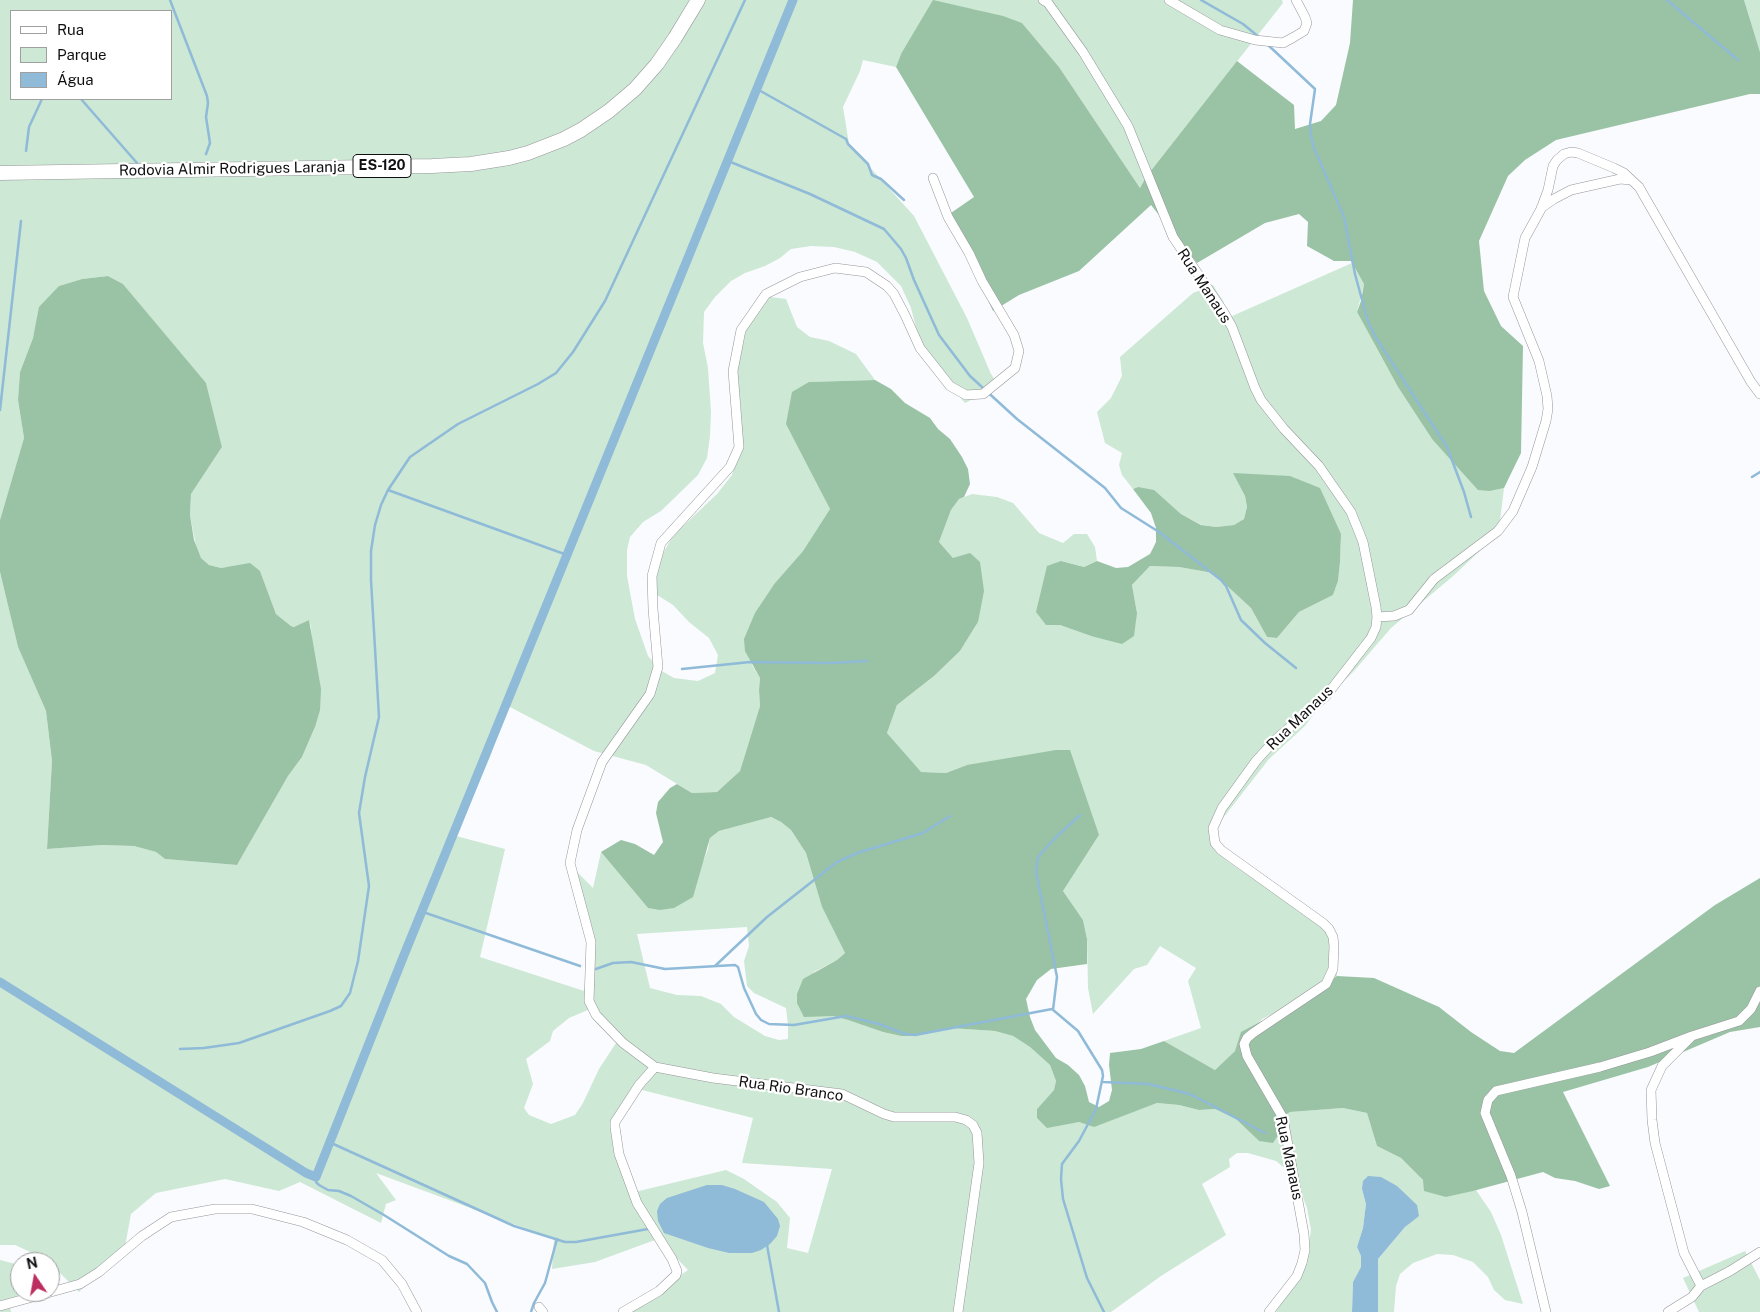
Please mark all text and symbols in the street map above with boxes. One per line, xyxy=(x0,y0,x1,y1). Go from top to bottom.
legend xyxy=(10,10,172,100)
text: Rua xyxy=(57,21,84,38)
text: Parque xyxy=(57,46,107,63)
text: Água xyxy=(57,71,94,88)
road number: ES-120 xyxy=(353,154,411,178)
street label: Rodovia Almir Rodrigues Laranja xyxy=(119,158,345,180)
street label: Rua Manaus xyxy=(1173,245,1235,327)
street label: Rua Manaus xyxy=(1263,682,1337,754)
street label: Rua Rio Branco xyxy=(737,1073,845,1105)
street label: Rua Manaus xyxy=(1271,1114,1307,1202)
north arrow xyxy=(10,1252,60,1302)
text: N xyxy=(25,1254,39,1272)

